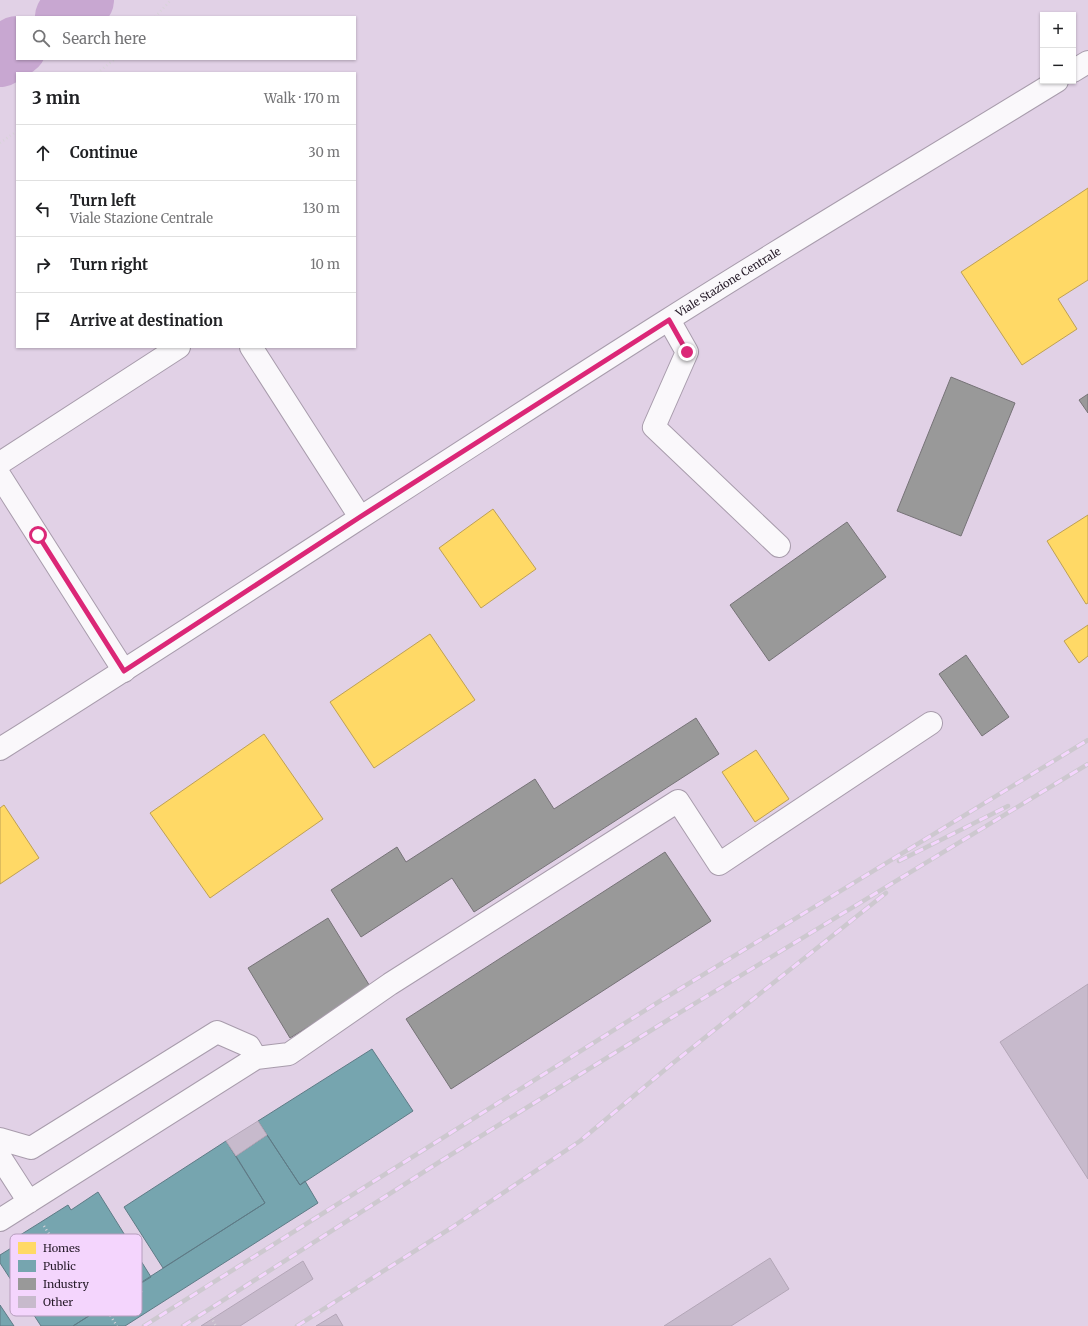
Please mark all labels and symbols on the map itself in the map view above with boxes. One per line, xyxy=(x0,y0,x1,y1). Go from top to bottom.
street label: Viale Stazione Centrale xyxy=(672,244,783,321)
route end xyxy=(678,343,696,361)
route start xyxy=(29,526,47,544)
legend xyxy=(10,1234,142,1316)
text: Homes xyxy=(43,1241,80,1255)
text: Public xyxy=(43,1259,76,1273)
text: Industry xyxy=(43,1277,90,1291)
text: Other xyxy=(43,1295,73,1309)

